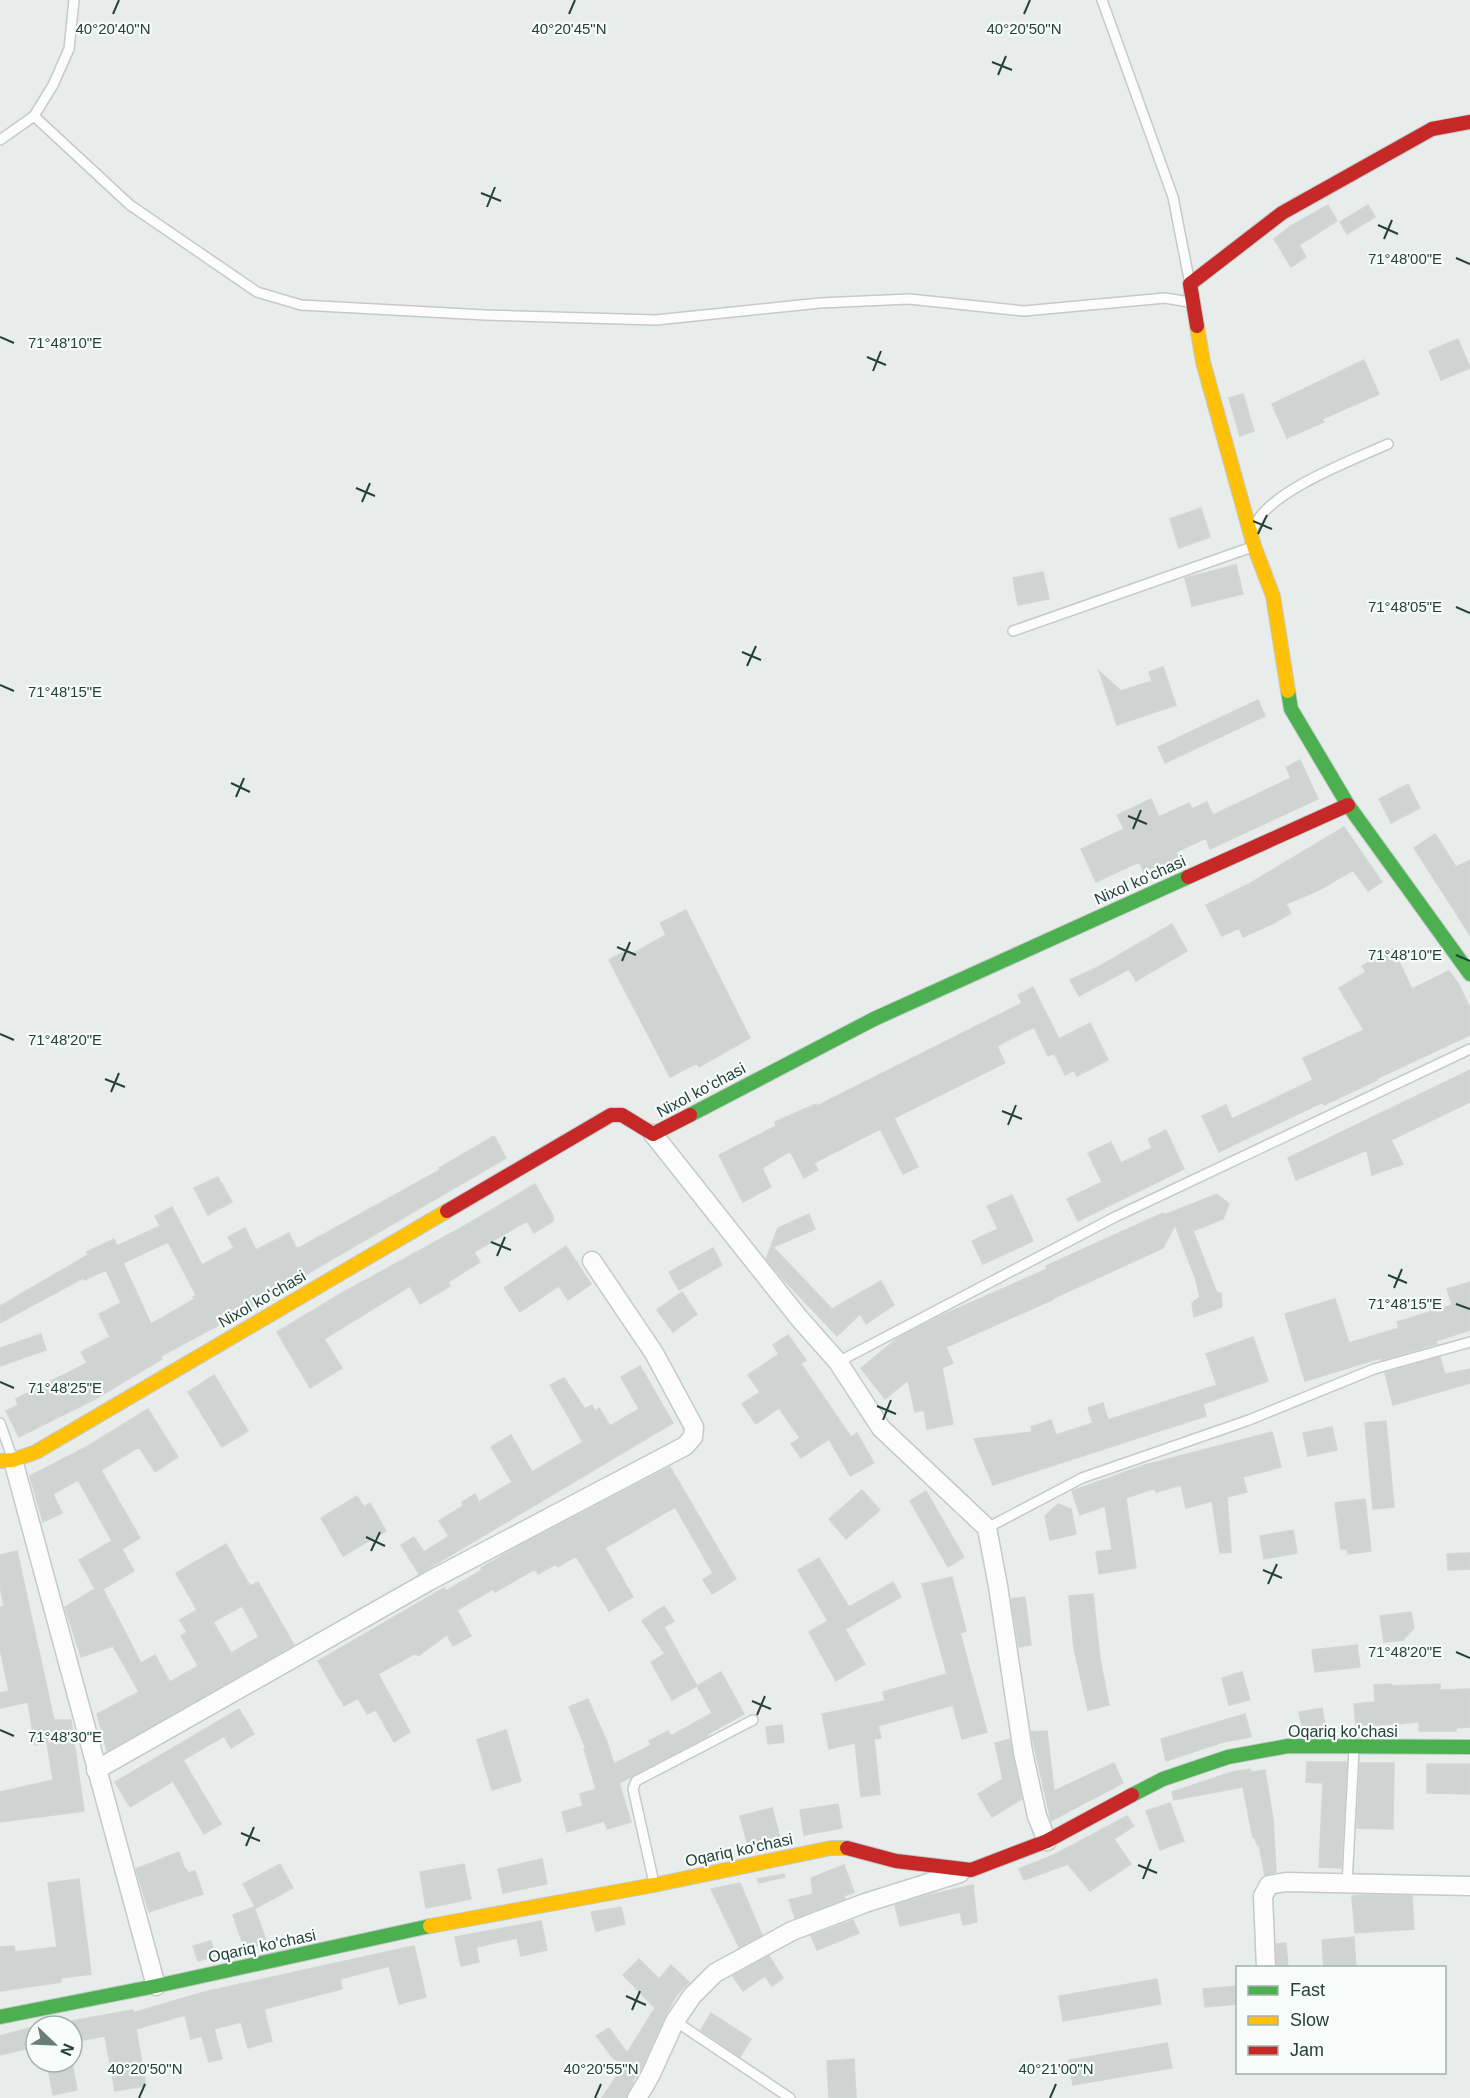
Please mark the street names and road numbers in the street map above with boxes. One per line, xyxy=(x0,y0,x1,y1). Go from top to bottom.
street label: Nixol koʻchasi xyxy=(1092,852,1188,908)
street label: Nixol koʻchasi xyxy=(654,1060,748,1120)
street label: Nixol koʻchasi xyxy=(215,1267,309,1331)
street label: Oqariq ko'chasi xyxy=(1288,1723,1398,1740)
street label: Oqariq ko'chasi xyxy=(684,1830,794,1870)
street label: Oqariq ko'chasi xyxy=(207,1926,317,1966)

